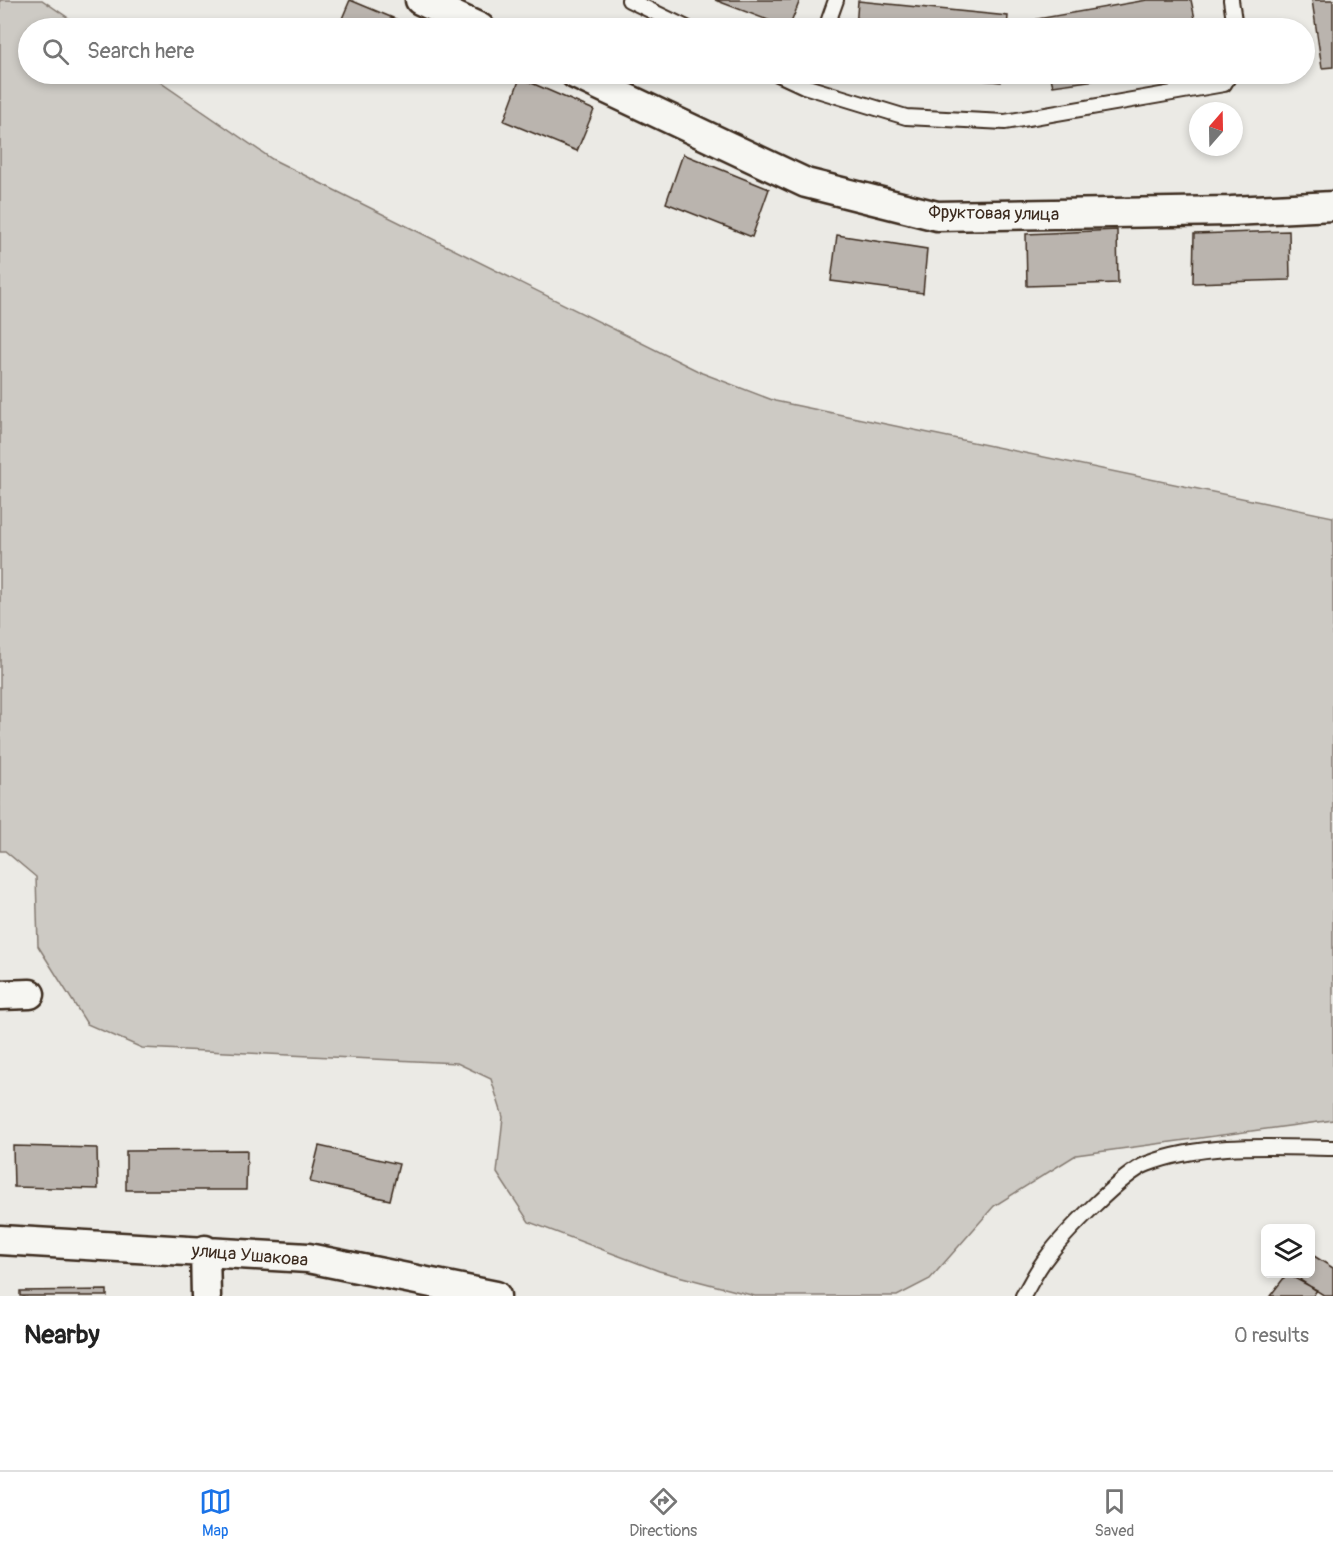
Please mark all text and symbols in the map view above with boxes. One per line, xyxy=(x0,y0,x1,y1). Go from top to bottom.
search box xyxy=(18,18,1315,84)
icon: search xyxy=(39,35,72,68)
text: Search here xyxy=(87,37,194,65)
north arrow xyxy=(1189,102,1243,156)
street label: Фруктовая улица xyxy=(928,201,1060,226)
map controls xyxy=(1261,1224,1315,1278)
button: layers xyxy=(1261,1224,1315,1278)
street label: улица Ушакова xyxy=(190,1239,309,1272)
text: Nearby xyxy=(24,1319,100,1351)
text: 0 results xyxy=(1234,1323,1309,1348)
tab: Map xyxy=(199,1485,232,1541)
tab: Directions xyxy=(629,1485,697,1541)
tab: Saved xyxy=(1095,1485,1134,1541)

